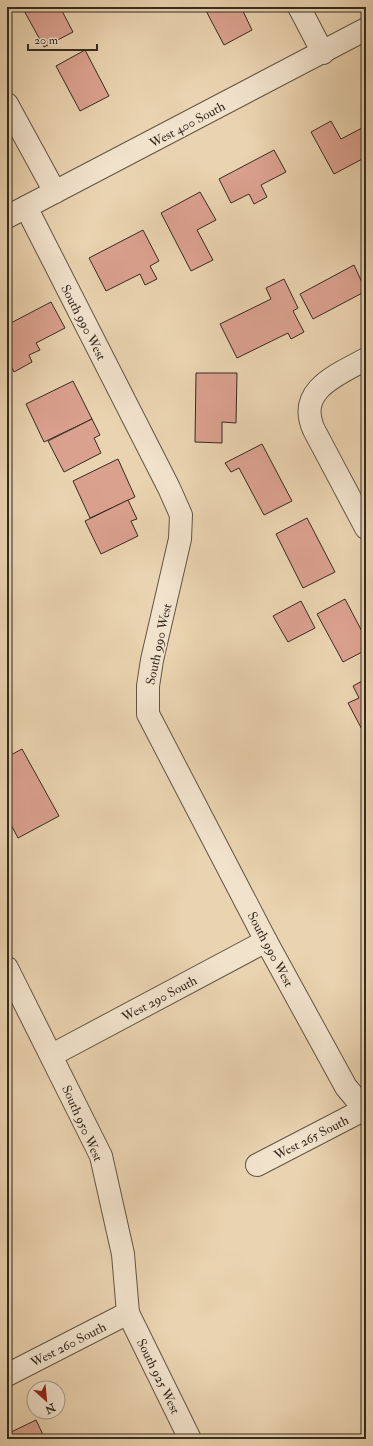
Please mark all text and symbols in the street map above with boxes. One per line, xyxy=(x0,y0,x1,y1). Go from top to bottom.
scale bar xyxy=(28,26,97,52)
text: 20 m xyxy=(34,33,59,48)
street label: West 400 South xyxy=(146,98,228,152)
street label: South 990 West xyxy=(57,282,109,363)
street label: South 990 West xyxy=(143,602,175,686)
street label: South 990 West xyxy=(244,909,297,990)
street label: West 290 South xyxy=(118,972,200,1026)
street label: South 950 West xyxy=(58,1083,106,1164)
street label: West 265 South xyxy=(271,1112,352,1164)
street label: West 260 South xyxy=(27,1319,109,1371)
street label: South 925 West xyxy=(133,1336,183,1417)
north arrow xyxy=(26,1380,66,1420)
text: N xyxy=(42,1400,59,1417)

